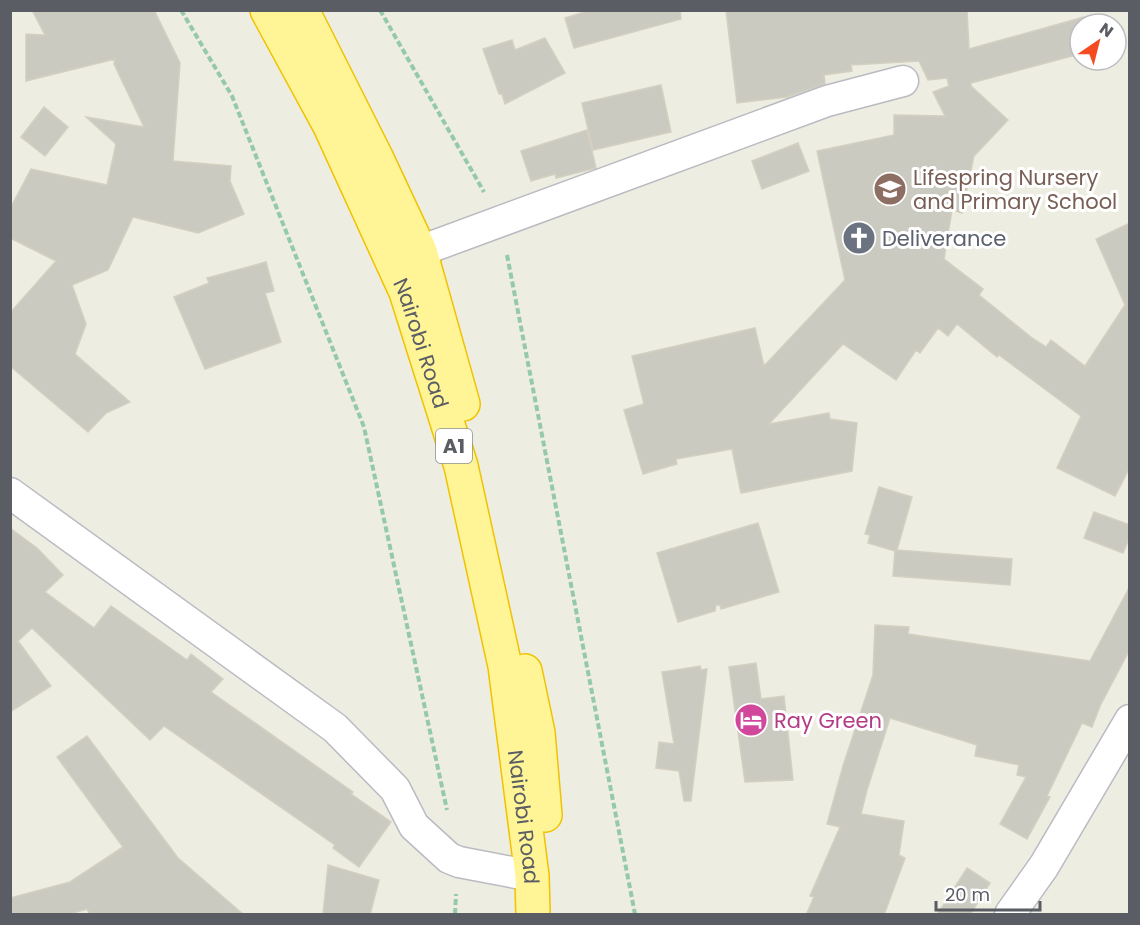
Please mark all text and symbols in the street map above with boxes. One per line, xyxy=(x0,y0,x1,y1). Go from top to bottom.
north arrow xyxy=(1068,12,1128,72)
text: N xyxy=(1095,17,1118,43)
place label: Lifespring Nursery and Primary School xyxy=(913,163,1117,216)
school or university icon: Lifespring Nursery and Primary School xyxy=(872,171,908,207)
church icon: Deliverance xyxy=(841,220,877,256)
place label: Deliverance xyxy=(882,224,1006,253)
street label: Nairobi Road xyxy=(387,273,456,412)
road number: A1 xyxy=(436,429,472,463)
hotel icon: Ray Green xyxy=(733,702,769,738)
place label: Ray Green xyxy=(774,706,882,735)
street label: Nairobi Road xyxy=(501,748,547,884)
scale bar xyxy=(936,874,1040,912)
text: 20 m xyxy=(945,882,990,907)

